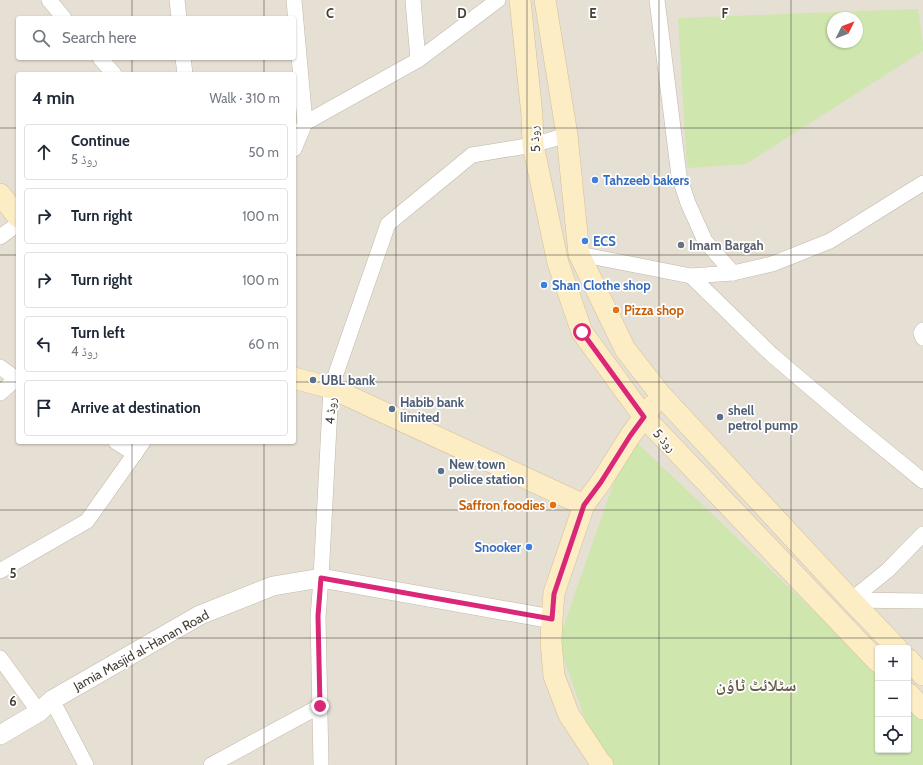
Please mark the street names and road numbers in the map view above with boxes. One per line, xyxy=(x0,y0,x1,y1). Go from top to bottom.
street label: روڈ 5 xyxy=(525,125,544,153)
street label: روڈ 4 xyxy=(321,397,340,425)
street label: روڈ 5 xyxy=(649,425,680,456)
street label: Jamia Masjid al-Hanan Road xyxy=(70,606,212,695)

